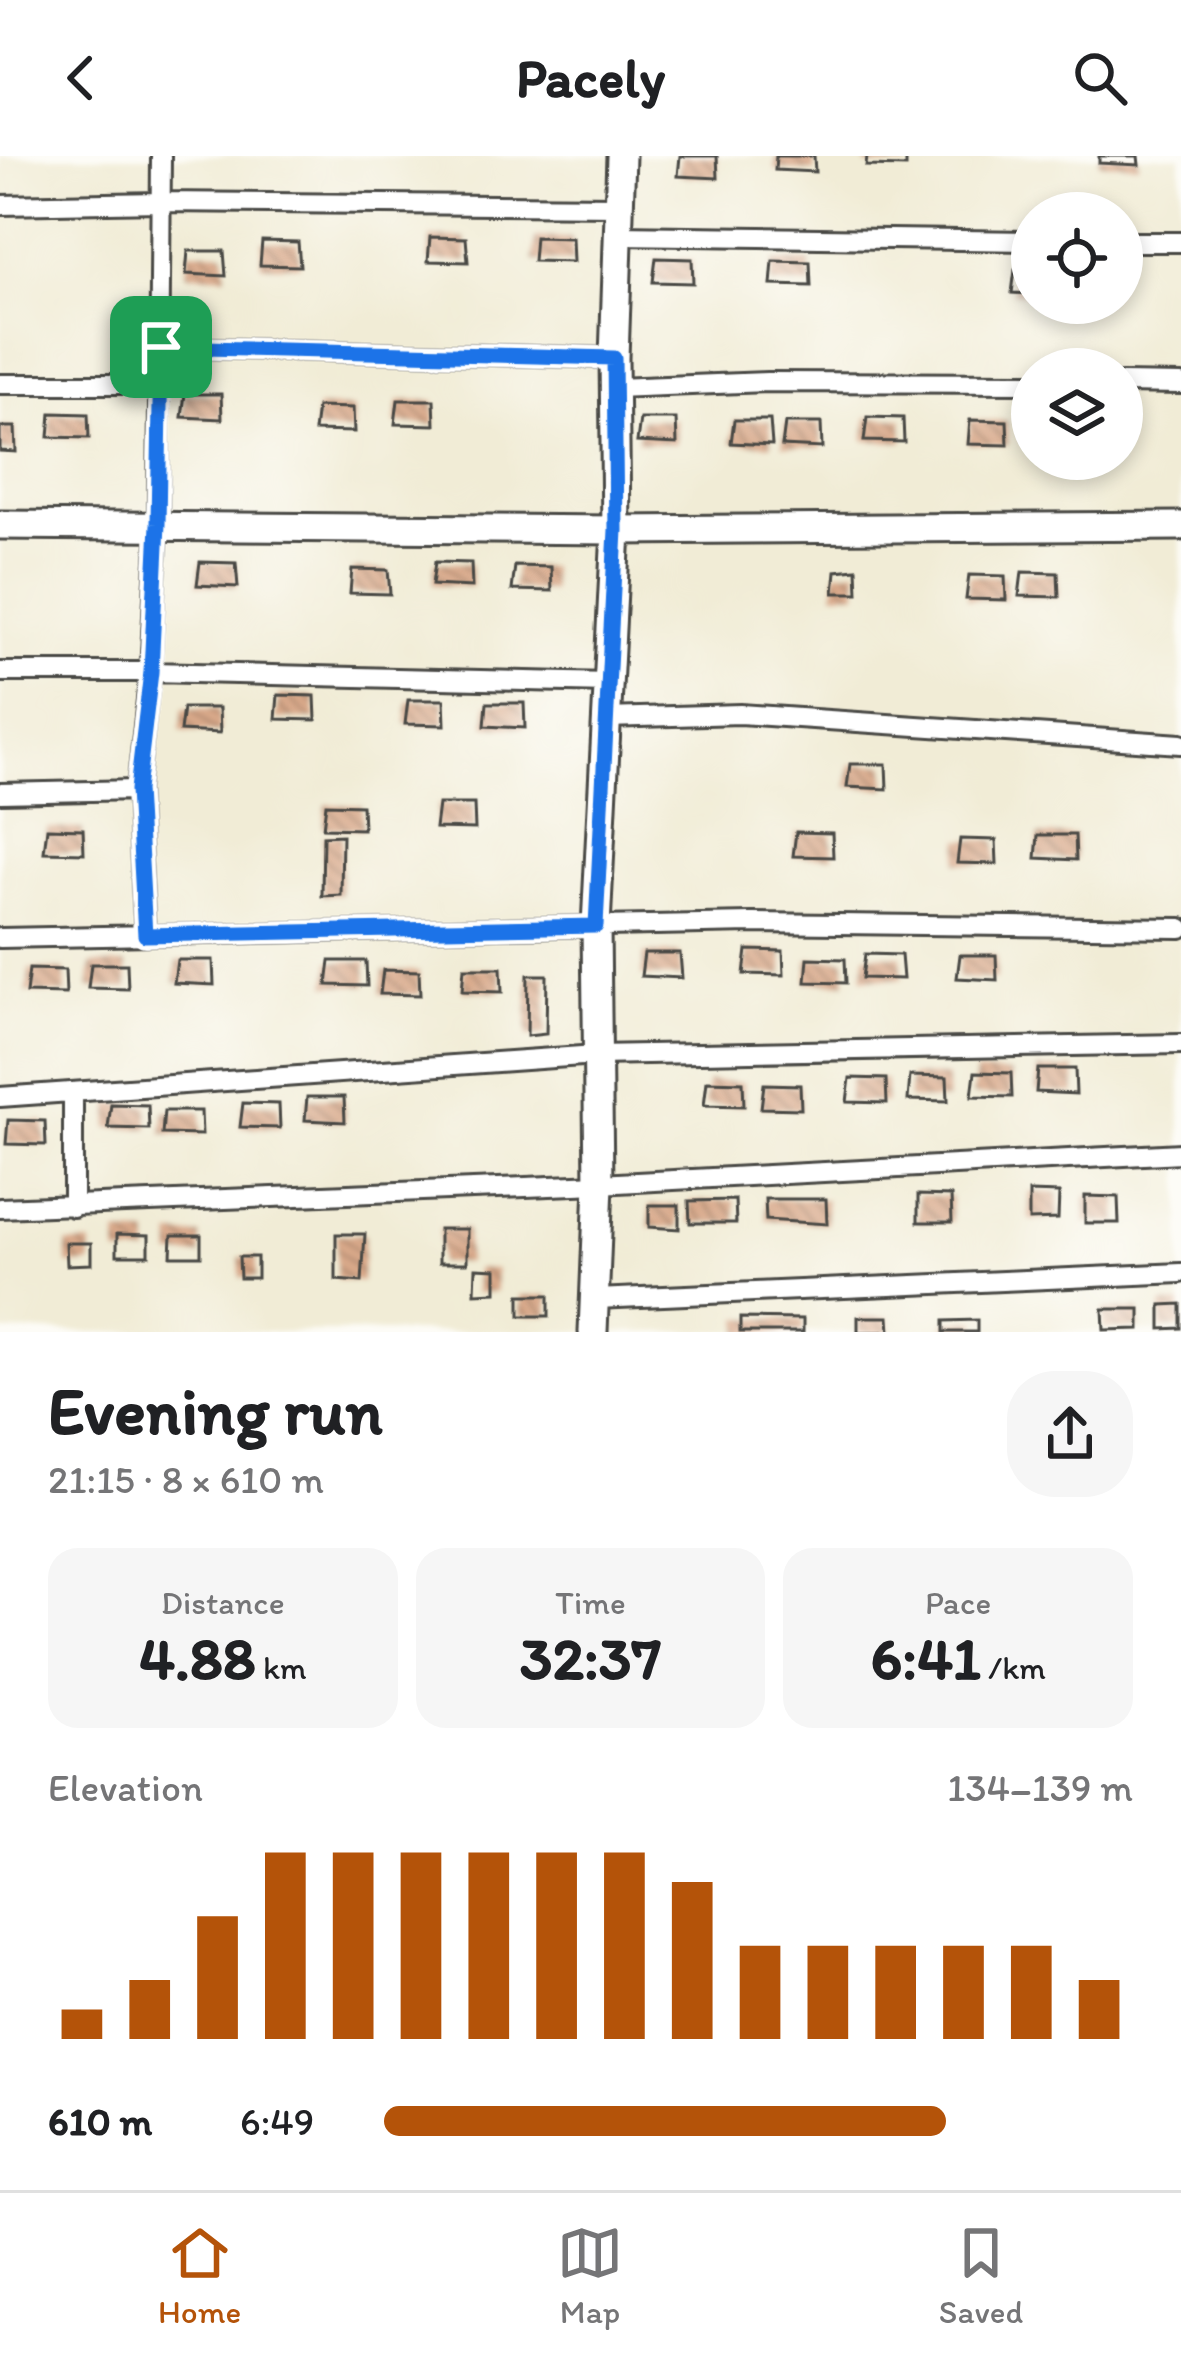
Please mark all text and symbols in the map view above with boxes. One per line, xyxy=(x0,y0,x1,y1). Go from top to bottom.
icon: back xyxy=(48,45,114,111)
icon: search xyxy=(1067,45,1133,111)
text: Pacely xyxy=(516,46,665,111)
map controls xyxy=(1011,192,1143,480)
button: locate xyxy=(1011,192,1143,324)
pin xyxy=(110,296,212,398)
icon: arrive xyxy=(128,314,194,380)
button: layers xyxy=(1011,348,1143,480)
text: Evening run xyxy=(48,1371,383,1451)
button: share xyxy=(1007,1371,1133,1497)
text: 21:15 · 8 × 610 m xyxy=(48,1456,324,1503)
text: Distance xyxy=(161,1583,285,1622)
text: Time xyxy=(555,1583,626,1622)
text: Pace xyxy=(925,1583,991,1622)
text: 4.88 xyxy=(139,1622,256,1694)
text: 32:37 xyxy=(520,1622,661,1694)
text: 6:41 xyxy=(871,1622,981,1694)
text: km xyxy=(256,1648,307,1687)
text: /km xyxy=(981,1648,1046,1687)
text: Elevation xyxy=(48,1764,203,1811)
text: 134–139 m xyxy=(947,1764,1133,1811)
text: 610 m xyxy=(48,2098,152,2145)
text: 6:49 xyxy=(240,2098,314,2145)
tab: Home xyxy=(158,2220,241,2331)
tab: Map xyxy=(557,2220,623,2331)
tab: Saved xyxy=(939,2220,1023,2331)

